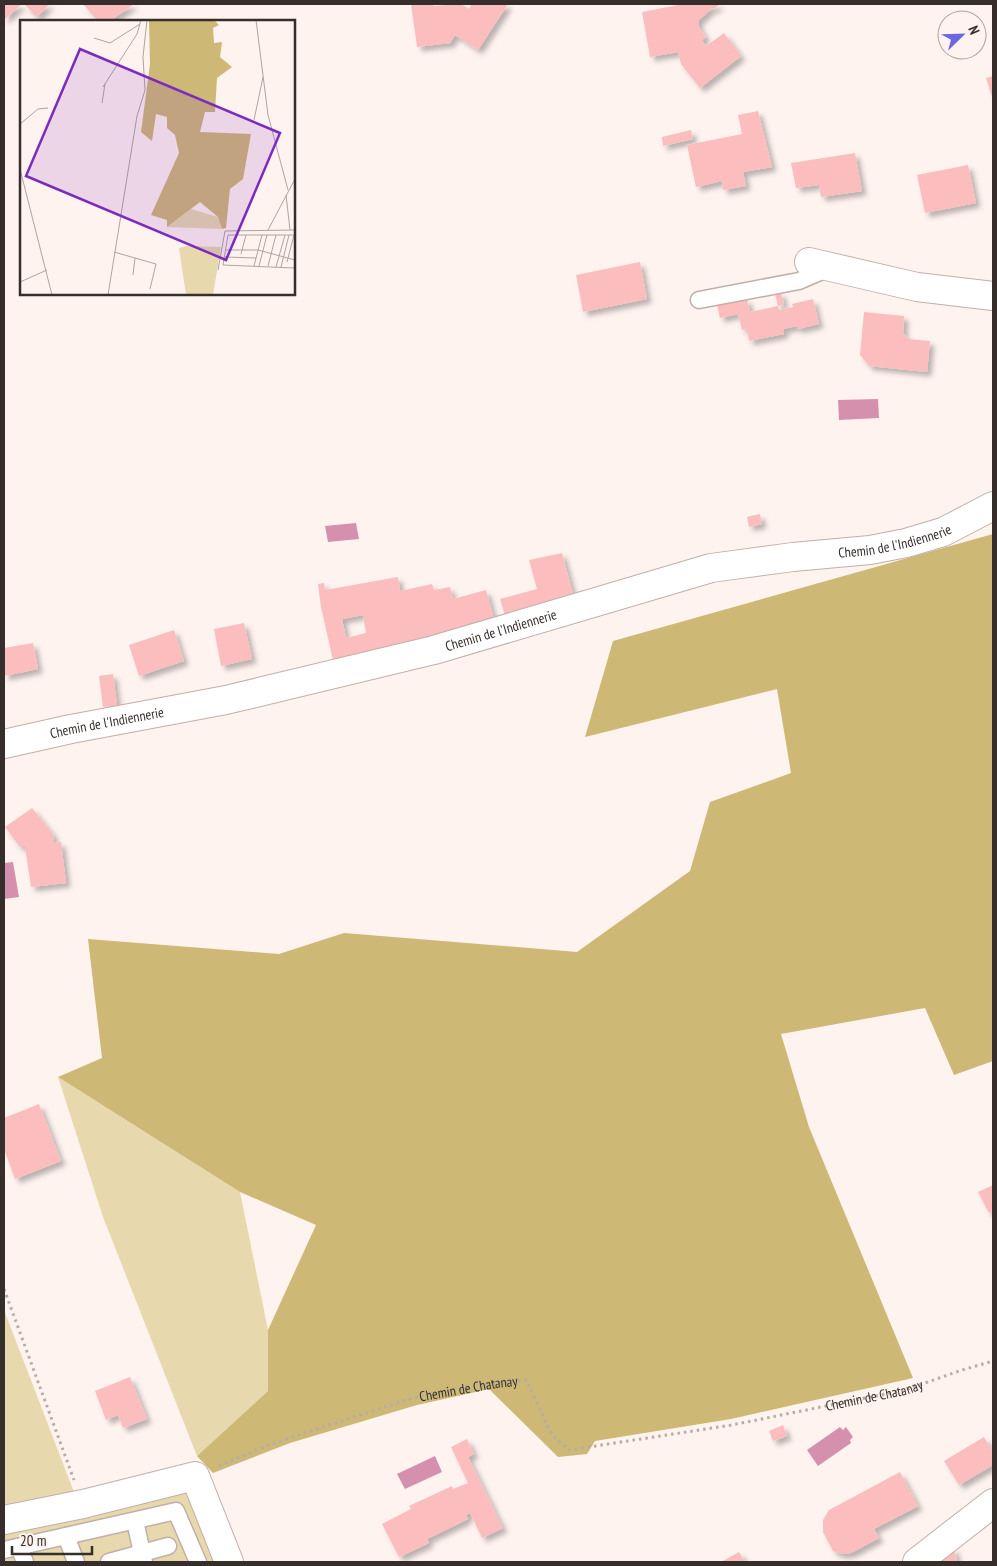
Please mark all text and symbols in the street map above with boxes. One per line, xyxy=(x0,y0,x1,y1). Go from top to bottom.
north arrow xyxy=(937,10,987,60)
inset map xyxy=(20,20,295,295)
text: N xyxy=(964,23,984,37)
street label: Chemin de l'Indiennerie xyxy=(837,520,955,562)
street label: Chemin de l'Indiennerie xyxy=(443,605,559,655)
street label: Chemin de l'Indiennerie xyxy=(48,703,165,742)
street label: Chemin de Chatanay xyxy=(418,1372,519,1406)
street label: Chemin de Chatanay xyxy=(824,1375,926,1415)
scale bar xyxy=(12,1524,92,1556)
text: 20 m xyxy=(20,1531,46,1550)

